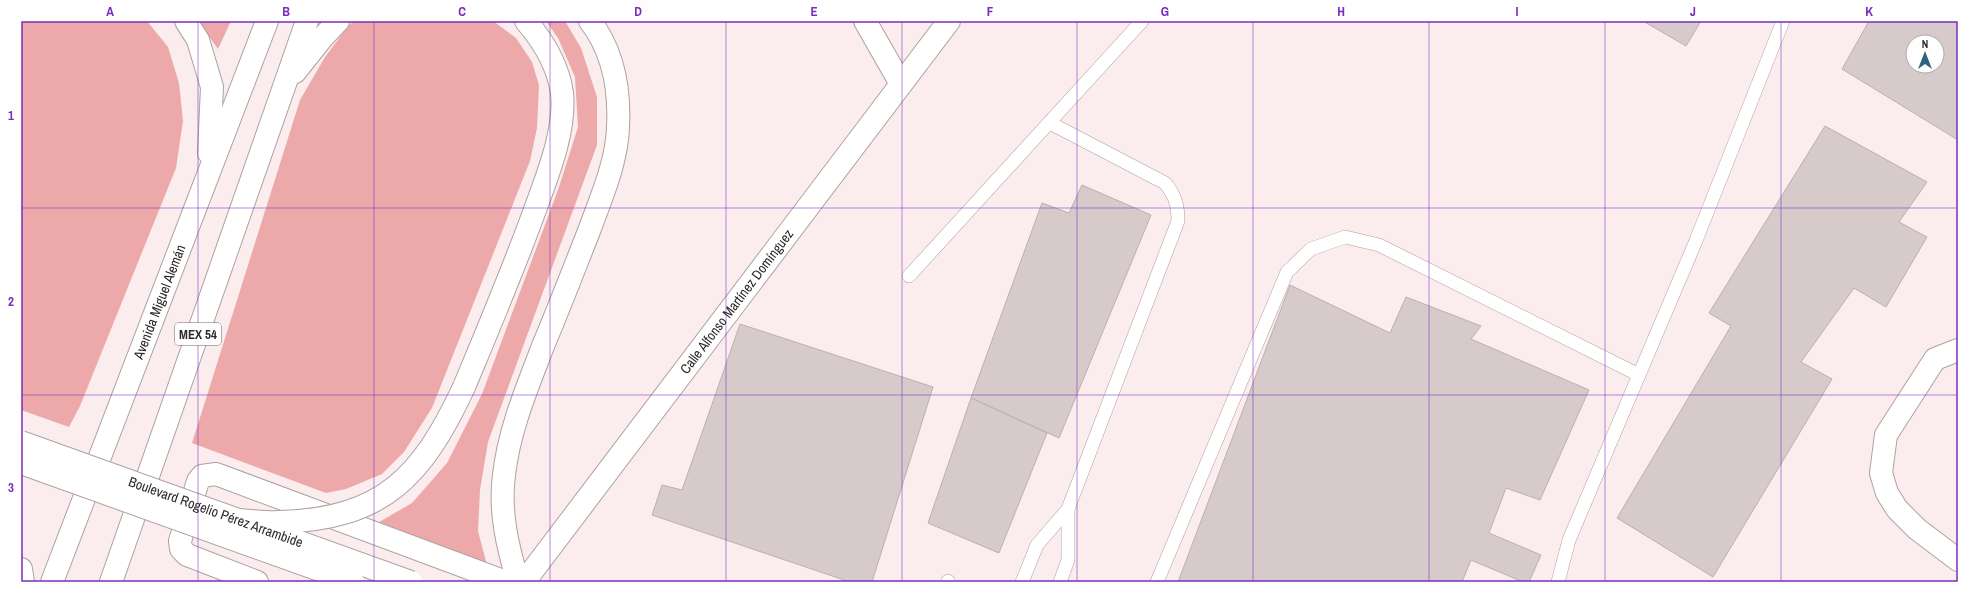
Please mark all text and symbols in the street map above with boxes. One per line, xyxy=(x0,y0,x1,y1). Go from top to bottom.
text: A xyxy=(106,3,114,20)
text: B xyxy=(282,3,290,20)
text: C xyxy=(458,3,466,20)
text: D xyxy=(634,3,642,20)
text: E xyxy=(810,3,818,20)
text: F xyxy=(987,3,994,20)
text: G xyxy=(1161,3,1169,20)
text: H xyxy=(1337,3,1345,20)
text: I xyxy=(1516,3,1519,20)
text: J xyxy=(1690,3,1696,20)
text: K xyxy=(1865,3,1873,20)
north arrow xyxy=(1905,34,1945,74)
text: N xyxy=(1922,37,1928,51)
text: 1 xyxy=(8,107,14,124)
street label: Calle Alfonso Martínez Domínguez xyxy=(676,225,797,377)
street label: Avenida Miguel Alemán xyxy=(129,242,189,363)
text: 2 xyxy=(8,293,14,310)
road number: MEX 54 xyxy=(175,323,221,345)
street label: Boulevard Rogelio Pérez Arrambide xyxy=(126,472,305,552)
text: 3 xyxy=(8,479,14,496)

